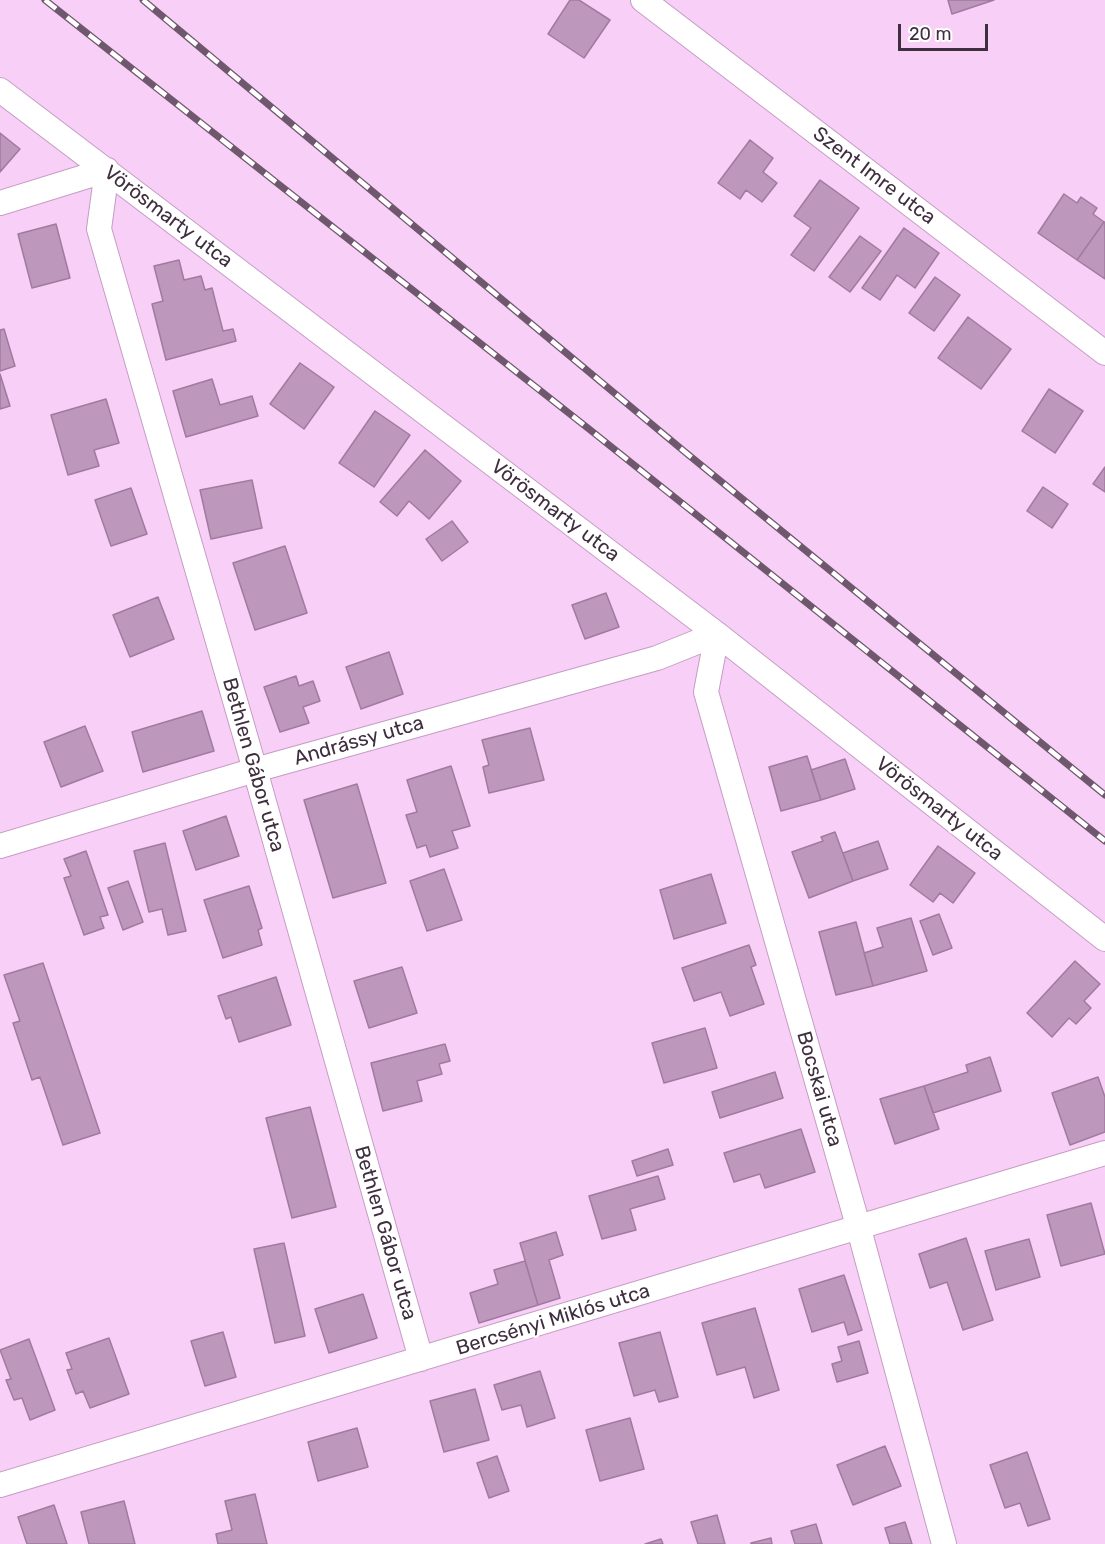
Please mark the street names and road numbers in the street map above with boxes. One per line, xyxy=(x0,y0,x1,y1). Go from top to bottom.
street label: Szent Imre utca xyxy=(808,122,940,230)
street label: Vörösmarty utca xyxy=(99,161,237,273)
street label: Vörösmarty utca xyxy=(486,455,624,567)
street label: Bethlen Gábor utca xyxy=(217,675,289,855)
street label: Andrássy utca xyxy=(291,711,427,771)
street label: Vörösmarty utca xyxy=(871,752,1007,866)
street label: Bocskai utca xyxy=(791,1029,847,1149)
street label: Bethlen Gábor utca xyxy=(349,1143,421,1323)
street label: Bercsényi Miklós utca xyxy=(453,1279,653,1361)

